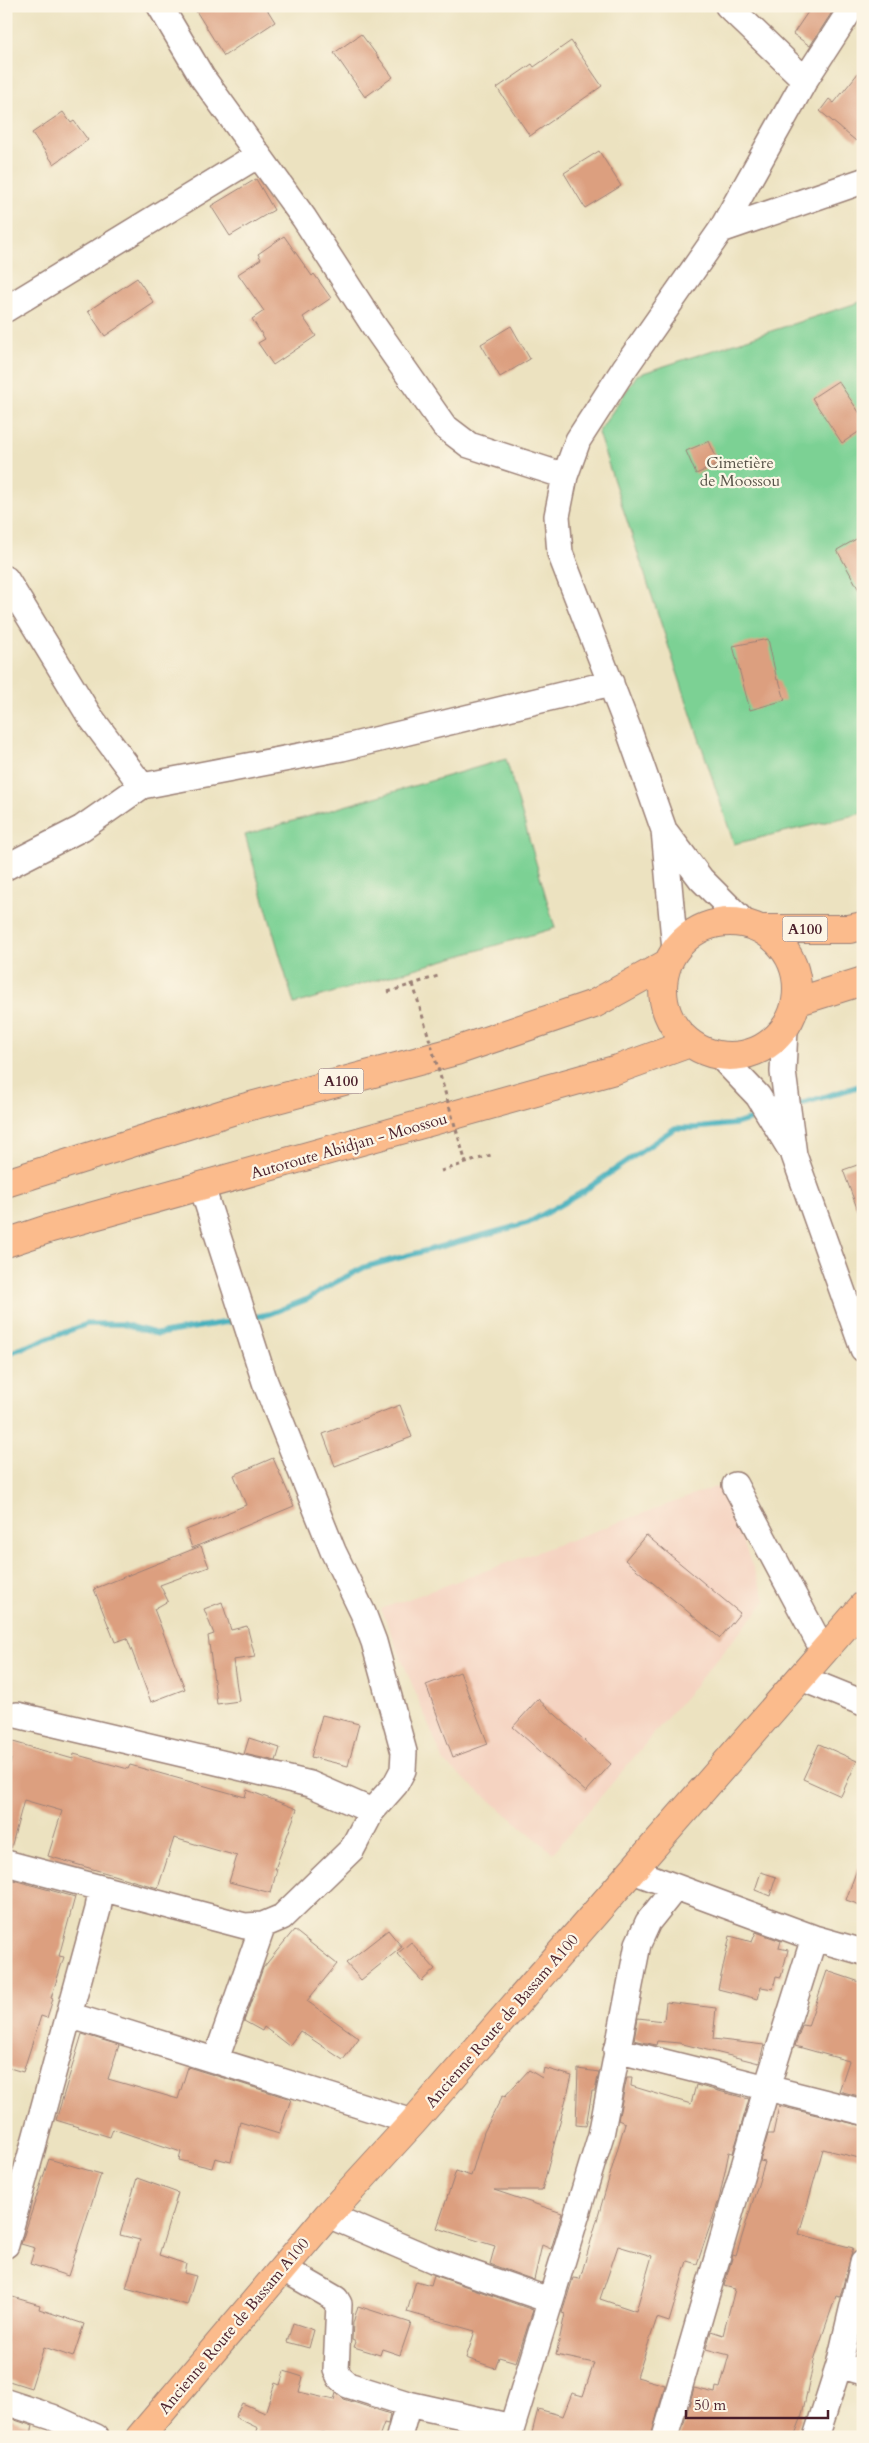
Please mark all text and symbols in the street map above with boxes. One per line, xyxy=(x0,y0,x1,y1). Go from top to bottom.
park label: Cimetière de Moossou xyxy=(700,452,781,492)
road number: A100 xyxy=(782,916,828,942)
road number: A100 xyxy=(318,1068,364,1094)
street label: Autoroute Abidjan - Moossou xyxy=(248,1107,450,1185)
street label: Ancienne Route de Bassam A100 xyxy=(420,1929,584,2113)
street label: Ancienne Route de Bassam A100 xyxy=(154,2233,314,2419)
scale bar xyxy=(686,2388,829,2420)
text: 50 m xyxy=(694,2395,726,2415)

